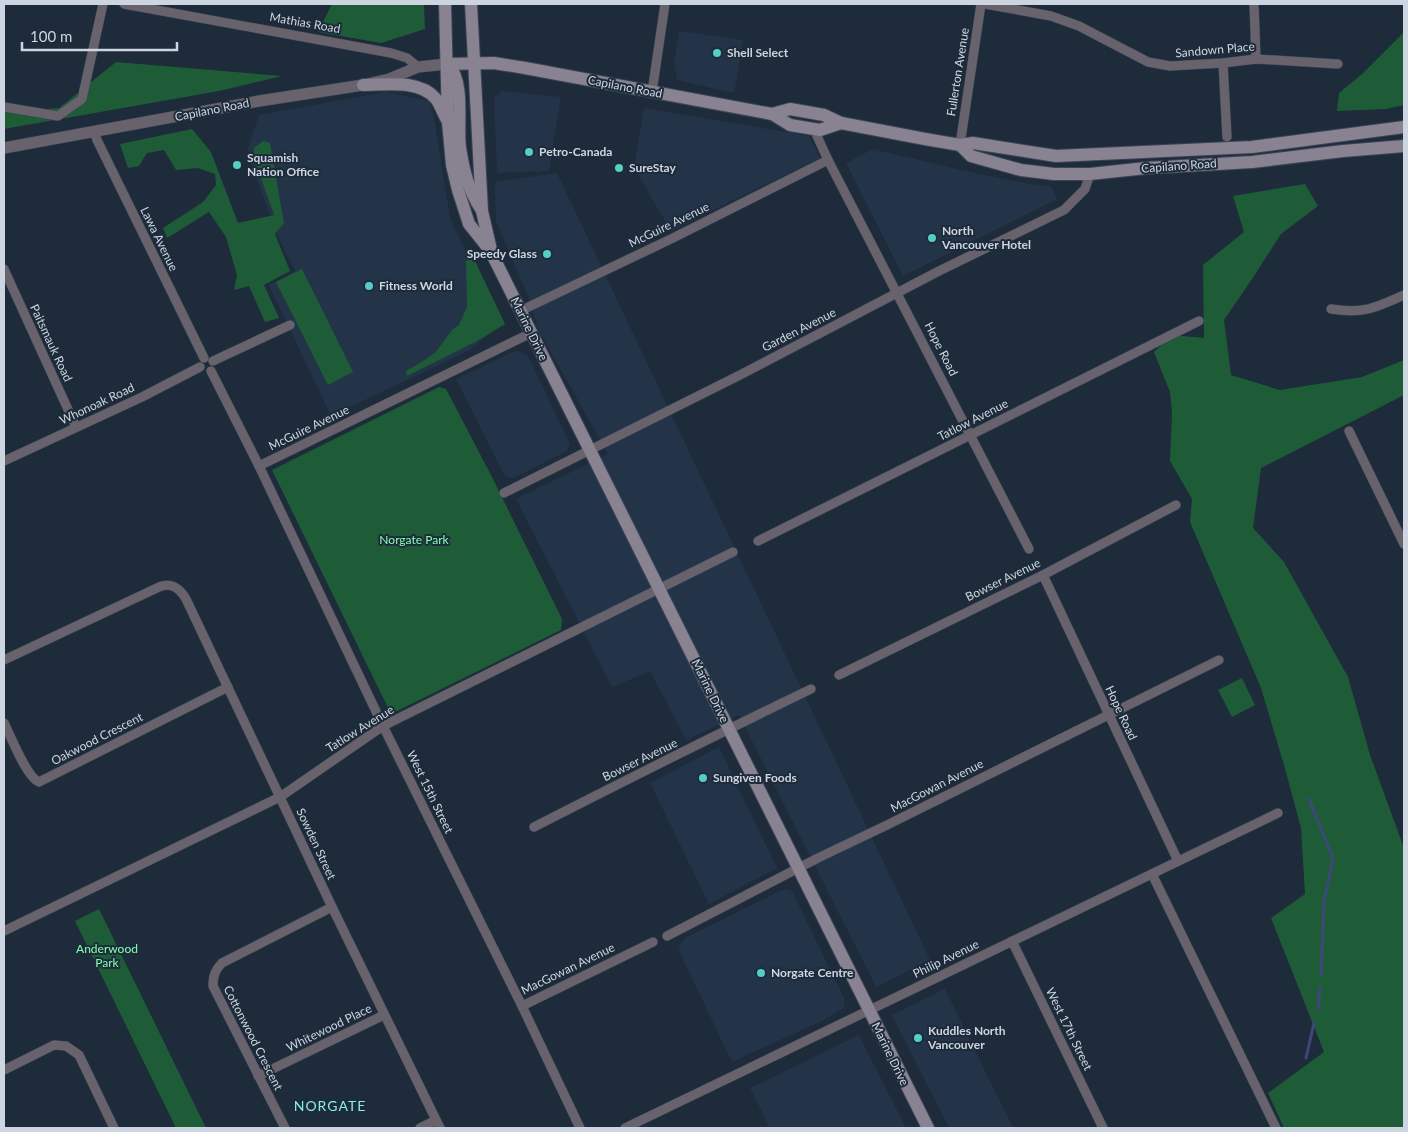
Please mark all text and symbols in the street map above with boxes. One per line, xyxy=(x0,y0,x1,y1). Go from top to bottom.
street label: Mathias Road xyxy=(269,9,342,36)
scale bar xyxy=(22,20,178,52)
text: 100 m xyxy=(30,27,72,45)
street label: Fullerton Avenue xyxy=(943,27,972,117)
street label: Sandown Place xyxy=(1175,39,1255,60)
place label: Shell Select xyxy=(727,45,789,60)
marker: Shell Select xyxy=(711,47,723,59)
street label: Capilano Road xyxy=(587,72,664,101)
street label: Capilano Road xyxy=(173,95,250,124)
place label: Petro-Canada xyxy=(539,144,612,159)
marker: Petro-Canada xyxy=(523,146,535,158)
place label: Squamish Nation Office xyxy=(247,150,320,179)
street label: Capilano Road xyxy=(1141,155,1217,176)
marker: Squamish Nation Office xyxy=(231,159,243,171)
place label: SureStay xyxy=(629,160,677,175)
marker: SureStay xyxy=(613,162,625,174)
street label: McGuire Avenue xyxy=(626,199,711,251)
street label: Lawa Avenue xyxy=(137,204,181,273)
place label: North Vancouver Hotel xyxy=(941,223,1031,252)
marker: North Vancouver Hotel xyxy=(926,232,938,244)
place label: Speedy Glass xyxy=(467,246,537,261)
marker: Speedy Glass xyxy=(541,248,553,260)
place label: Fitness World xyxy=(379,278,453,293)
marker: Fitness World xyxy=(363,280,375,292)
street label: Marine Drive xyxy=(508,295,551,363)
street label: Paitsmauk Road xyxy=(27,302,76,384)
street label: Garden Avenue xyxy=(759,304,838,355)
street label: Hope Road xyxy=(921,319,961,378)
street label: Whonoak Road xyxy=(57,380,137,427)
street label: Tatlow Avenue xyxy=(935,395,1010,444)
street label: McGuire Avenue xyxy=(266,402,351,454)
park label: Norgate Park xyxy=(379,532,450,547)
street label: Bowser Avenue xyxy=(963,555,1043,604)
street label: Marine Drive xyxy=(689,657,732,725)
street label: Hope Road xyxy=(1102,683,1141,742)
street label: Tatlow Avenue xyxy=(323,702,396,755)
street label: Oakwood Crescent xyxy=(48,709,146,768)
street label: Bowser Avenue xyxy=(600,735,680,784)
street label: West 15th Street xyxy=(404,748,457,836)
street label: MacGowan Avenue xyxy=(888,756,986,815)
place label: Sungiven Foods xyxy=(713,770,797,785)
marker: Sungiven Foods xyxy=(697,772,709,784)
street label: Sowden Street xyxy=(293,806,340,882)
street label: Philip Avenue xyxy=(910,936,981,981)
street label: MacGowan Avenue xyxy=(518,939,617,998)
park label: Anderwood Park xyxy=(76,941,138,970)
place label: Norgate Centre xyxy=(771,965,854,980)
marker: Norgate Centre xyxy=(755,967,767,979)
street label: Cottonwood Crescent xyxy=(221,983,287,1093)
street label: West 17th Street xyxy=(1043,985,1096,1073)
street label: Whitewood Place xyxy=(284,1000,374,1055)
street label: Marine Drive xyxy=(869,1020,912,1088)
place label: Kuddles North Vancouver xyxy=(927,1023,1006,1052)
marker: Kuddles North Vancouver xyxy=(912,1032,924,1044)
district label: NORGATE xyxy=(294,1097,366,1114)

